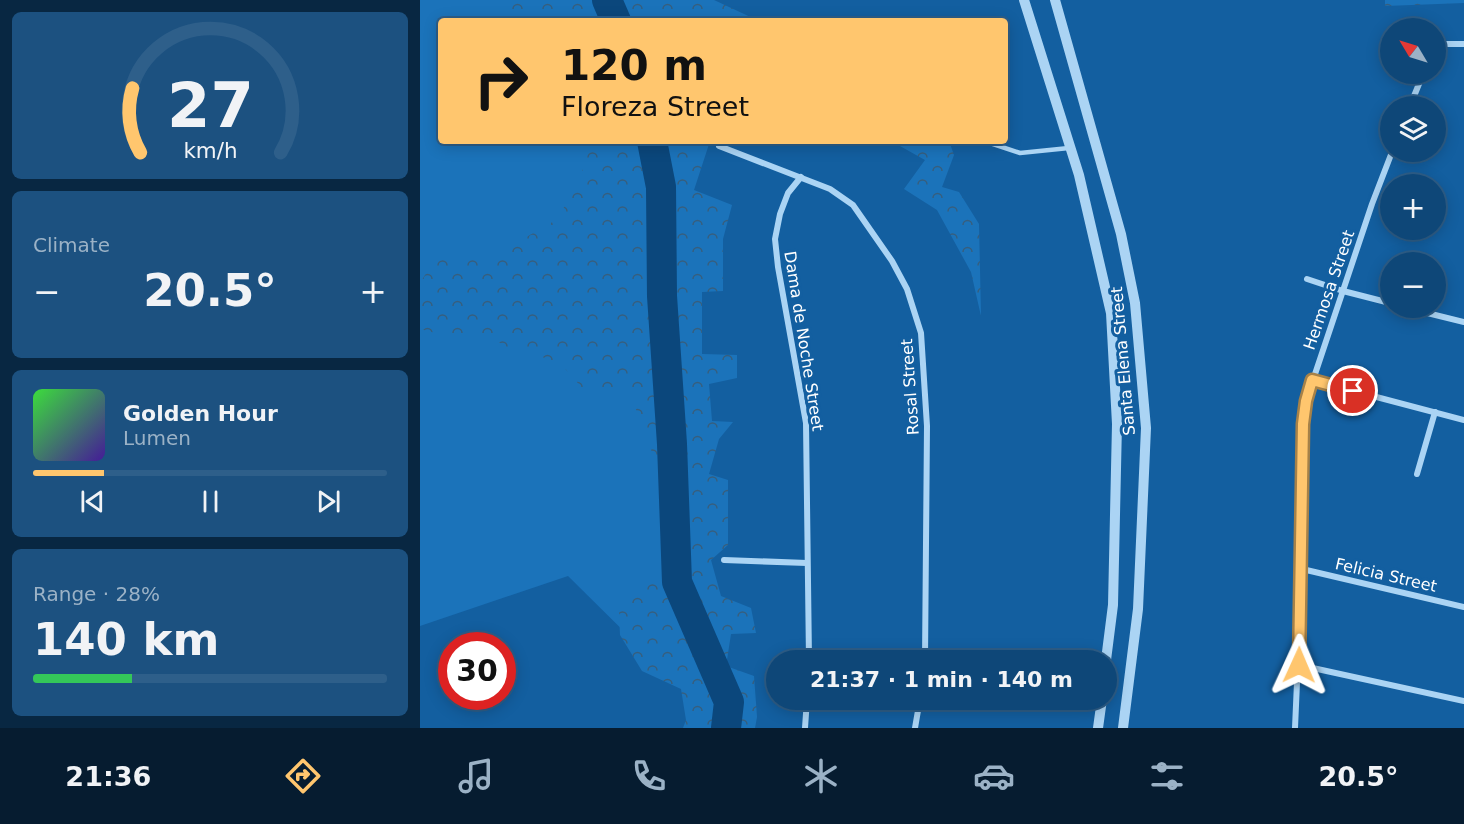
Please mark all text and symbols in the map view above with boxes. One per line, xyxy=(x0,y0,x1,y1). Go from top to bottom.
north arrow xyxy=(1380,18,1446,84)
map controls xyxy=(1380,18,1446,318)
text: 120 m xyxy=(561,41,707,90)
icon: right xyxy=(462,42,540,120)
text: 27 xyxy=(167,69,253,142)
text: Floreza Street xyxy=(561,91,749,122)
button: layers xyxy=(1380,96,1446,162)
text: km/h xyxy=(183,138,237,163)
button: + xyxy=(1380,174,1446,240)
street label: Hermosa Street xyxy=(1300,228,1358,352)
text: Climate xyxy=(33,233,110,257)
street label: Dama de Noche Street xyxy=(780,250,828,432)
button: − xyxy=(1380,252,1446,318)
text: 20.5° xyxy=(143,264,277,317)
text: − xyxy=(33,272,61,311)
text: + xyxy=(359,272,387,311)
street label: Santa Elena Street xyxy=(1107,286,1139,436)
street label: Rosal Street xyxy=(897,338,923,436)
pin xyxy=(1327,365,1378,416)
icon: arrive xyxy=(1336,374,1369,407)
text: Golden Hour xyxy=(123,401,278,426)
text: Lumen xyxy=(123,426,191,450)
icon: previous xyxy=(76,485,109,518)
icon: pause xyxy=(194,485,227,518)
icon: next xyxy=(312,485,345,518)
street label: Felicia Street xyxy=(1333,554,1439,596)
text: Range · 28% xyxy=(33,582,160,606)
text: 140 km xyxy=(33,613,219,666)
speed limit sign: 30 xyxy=(438,632,516,710)
position arrow xyxy=(1267,633,1331,697)
text: 21:37 · 1 min · 140 m xyxy=(810,667,1073,692)
icon: directions xyxy=(282,755,324,797)
icon: music xyxy=(455,755,497,797)
icon: phone xyxy=(628,755,670,797)
icon: climate xyxy=(800,755,842,797)
icon: car xyxy=(973,755,1015,797)
icon: filters xyxy=(1146,755,1188,797)
text: 21:36 xyxy=(65,761,151,792)
text: 20.5° xyxy=(1318,761,1399,792)

